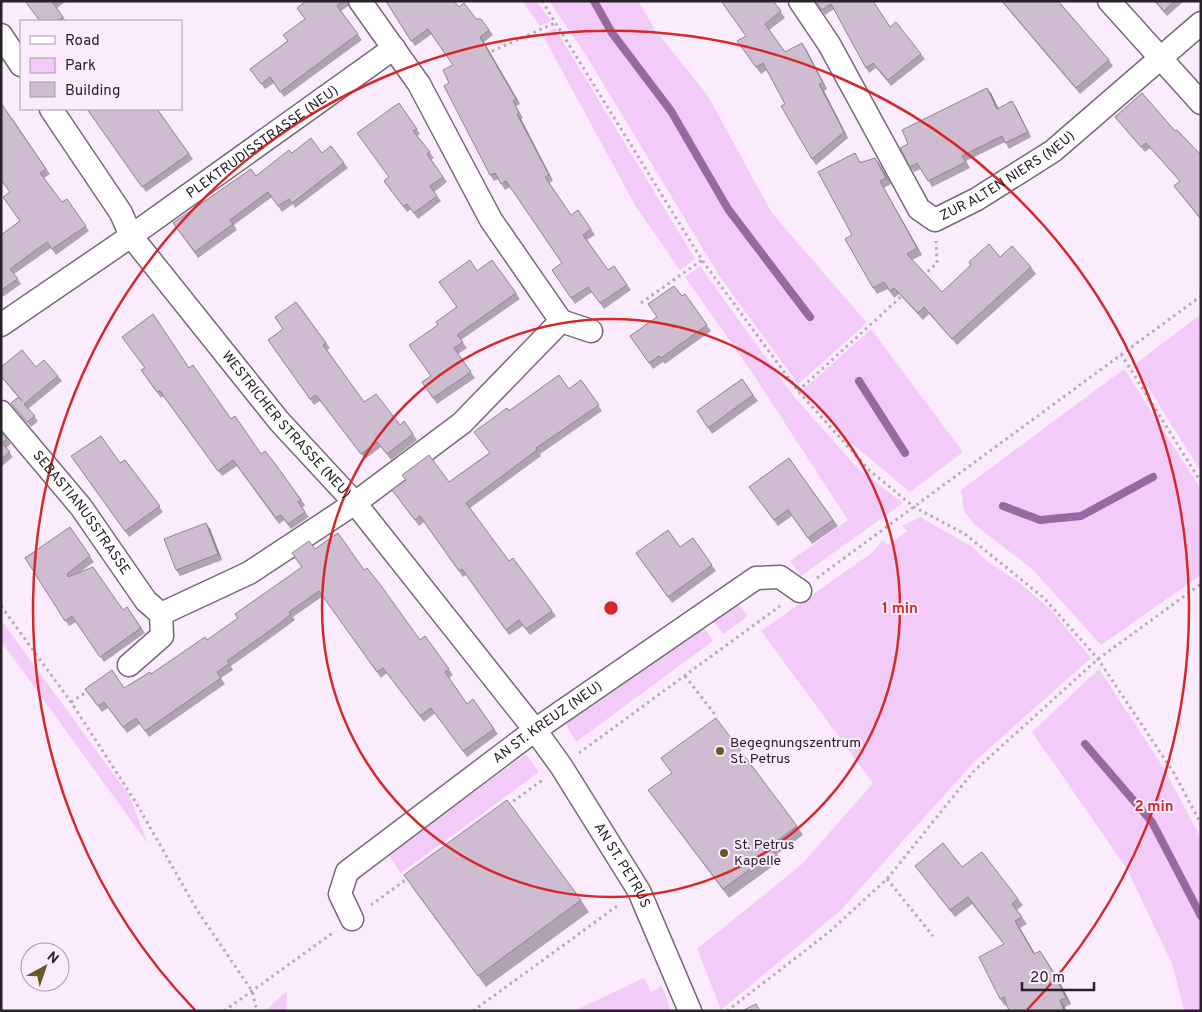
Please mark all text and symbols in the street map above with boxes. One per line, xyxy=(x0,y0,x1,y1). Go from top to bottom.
legend xyxy=(20,20,182,110)
text: Road xyxy=(65,32,100,51)
text: Park xyxy=(65,57,96,76)
text: Building xyxy=(65,82,120,101)
street label: PLEKTRUDISSTRASSE (NEU) xyxy=(183,82,342,202)
street label: ZUR ALTEN NIERS (NEU) xyxy=(937,127,1078,225)
street label: WESTRICHER STRASSE (NEU) xyxy=(218,348,355,502)
street label: SEBASTIANUSSTRASSE xyxy=(29,447,134,578)
centre of rings xyxy=(602,599,620,617)
text: 1 min xyxy=(882,600,918,619)
street label: AN ST. KREUZ (NEU) xyxy=(490,678,606,767)
place label: Begegnungszentrum St. Petrus xyxy=(730,735,861,768)
marker: Begegnungszentrum St. Petrus xyxy=(714,745,726,757)
text: 2 min xyxy=(1134,798,1174,817)
street label: AN ST. PETRUS xyxy=(590,820,654,910)
place label: St. Petrus Kapelle xyxy=(734,837,794,870)
marker: St. Petrus Kapelle xyxy=(718,847,730,859)
north arrow xyxy=(20,942,70,992)
text: N xyxy=(43,948,62,968)
scale bar xyxy=(1022,960,1094,992)
text: 20 m xyxy=(1030,969,1065,988)

